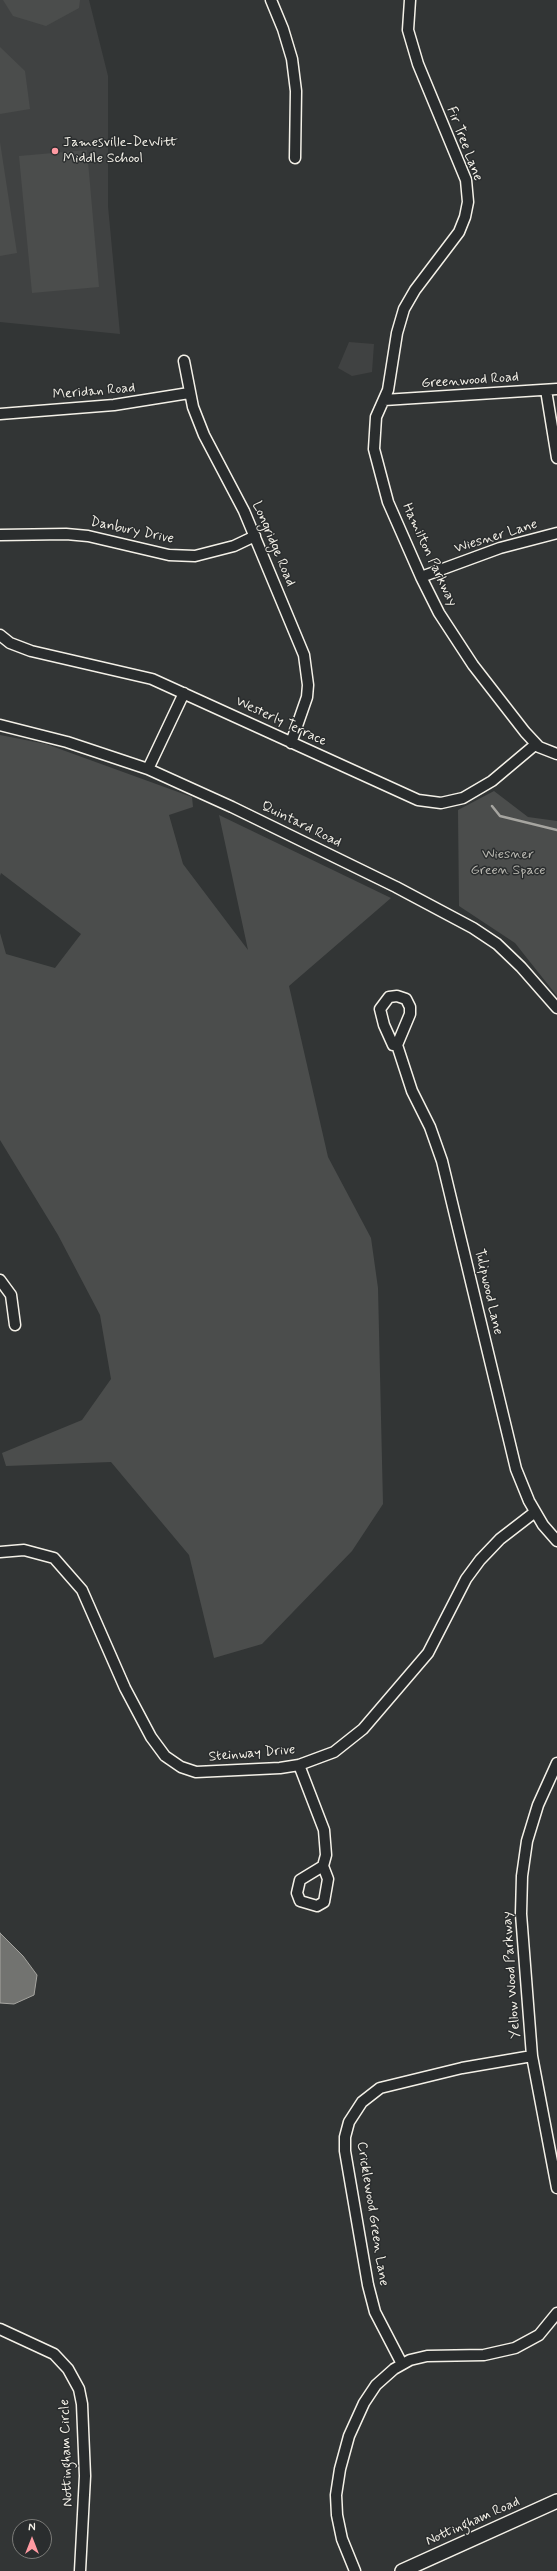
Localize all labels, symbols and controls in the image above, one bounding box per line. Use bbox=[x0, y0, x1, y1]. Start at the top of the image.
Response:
street label: Fir Tree Lane bbox=[442, 104, 486, 184]
place label: Jamesville-DeWitt Middle School bbox=[63, 135, 178, 168]
marker: Jamesville-DeWitt Middle School bbox=[50, 146, 60, 156]
street label: Greenwood Road bbox=[421, 369, 519, 393]
street label: Meridan Road bbox=[52, 380, 136, 404]
street label: Longridge Road bbox=[248, 499, 298, 589]
street label: Hamilton Parkway bbox=[398, 501, 460, 609]
street label: Danbury Drive bbox=[89, 514, 175, 548]
street label: Wiesner Lane bbox=[452, 516, 540, 558]
street label: Westerly Terrace bbox=[233, 694, 329, 750]
street label: Quintard Road bbox=[258, 798, 344, 852]
park label: Wiesner Green Space bbox=[470, 847, 546, 880]
street label: Tulipwood Lane bbox=[470, 1247, 506, 1337]
street label: Steinway Drive bbox=[208, 1742, 296, 1766]
street label: Yellow Wood Parkway bbox=[499, 1911, 525, 2039]
street label: Cricklewood Green Lane bbox=[352, 2141, 392, 2287]
street label: Nottingham Circle bbox=[57, 2399, 77, 2507]
street label: Nottingham Road bbox=[423, 2494, 523, 2550]
north arrow bbox=[12, 2519, 52, 2559]
text: N bbox=[28, 2521, 36, 2535]

